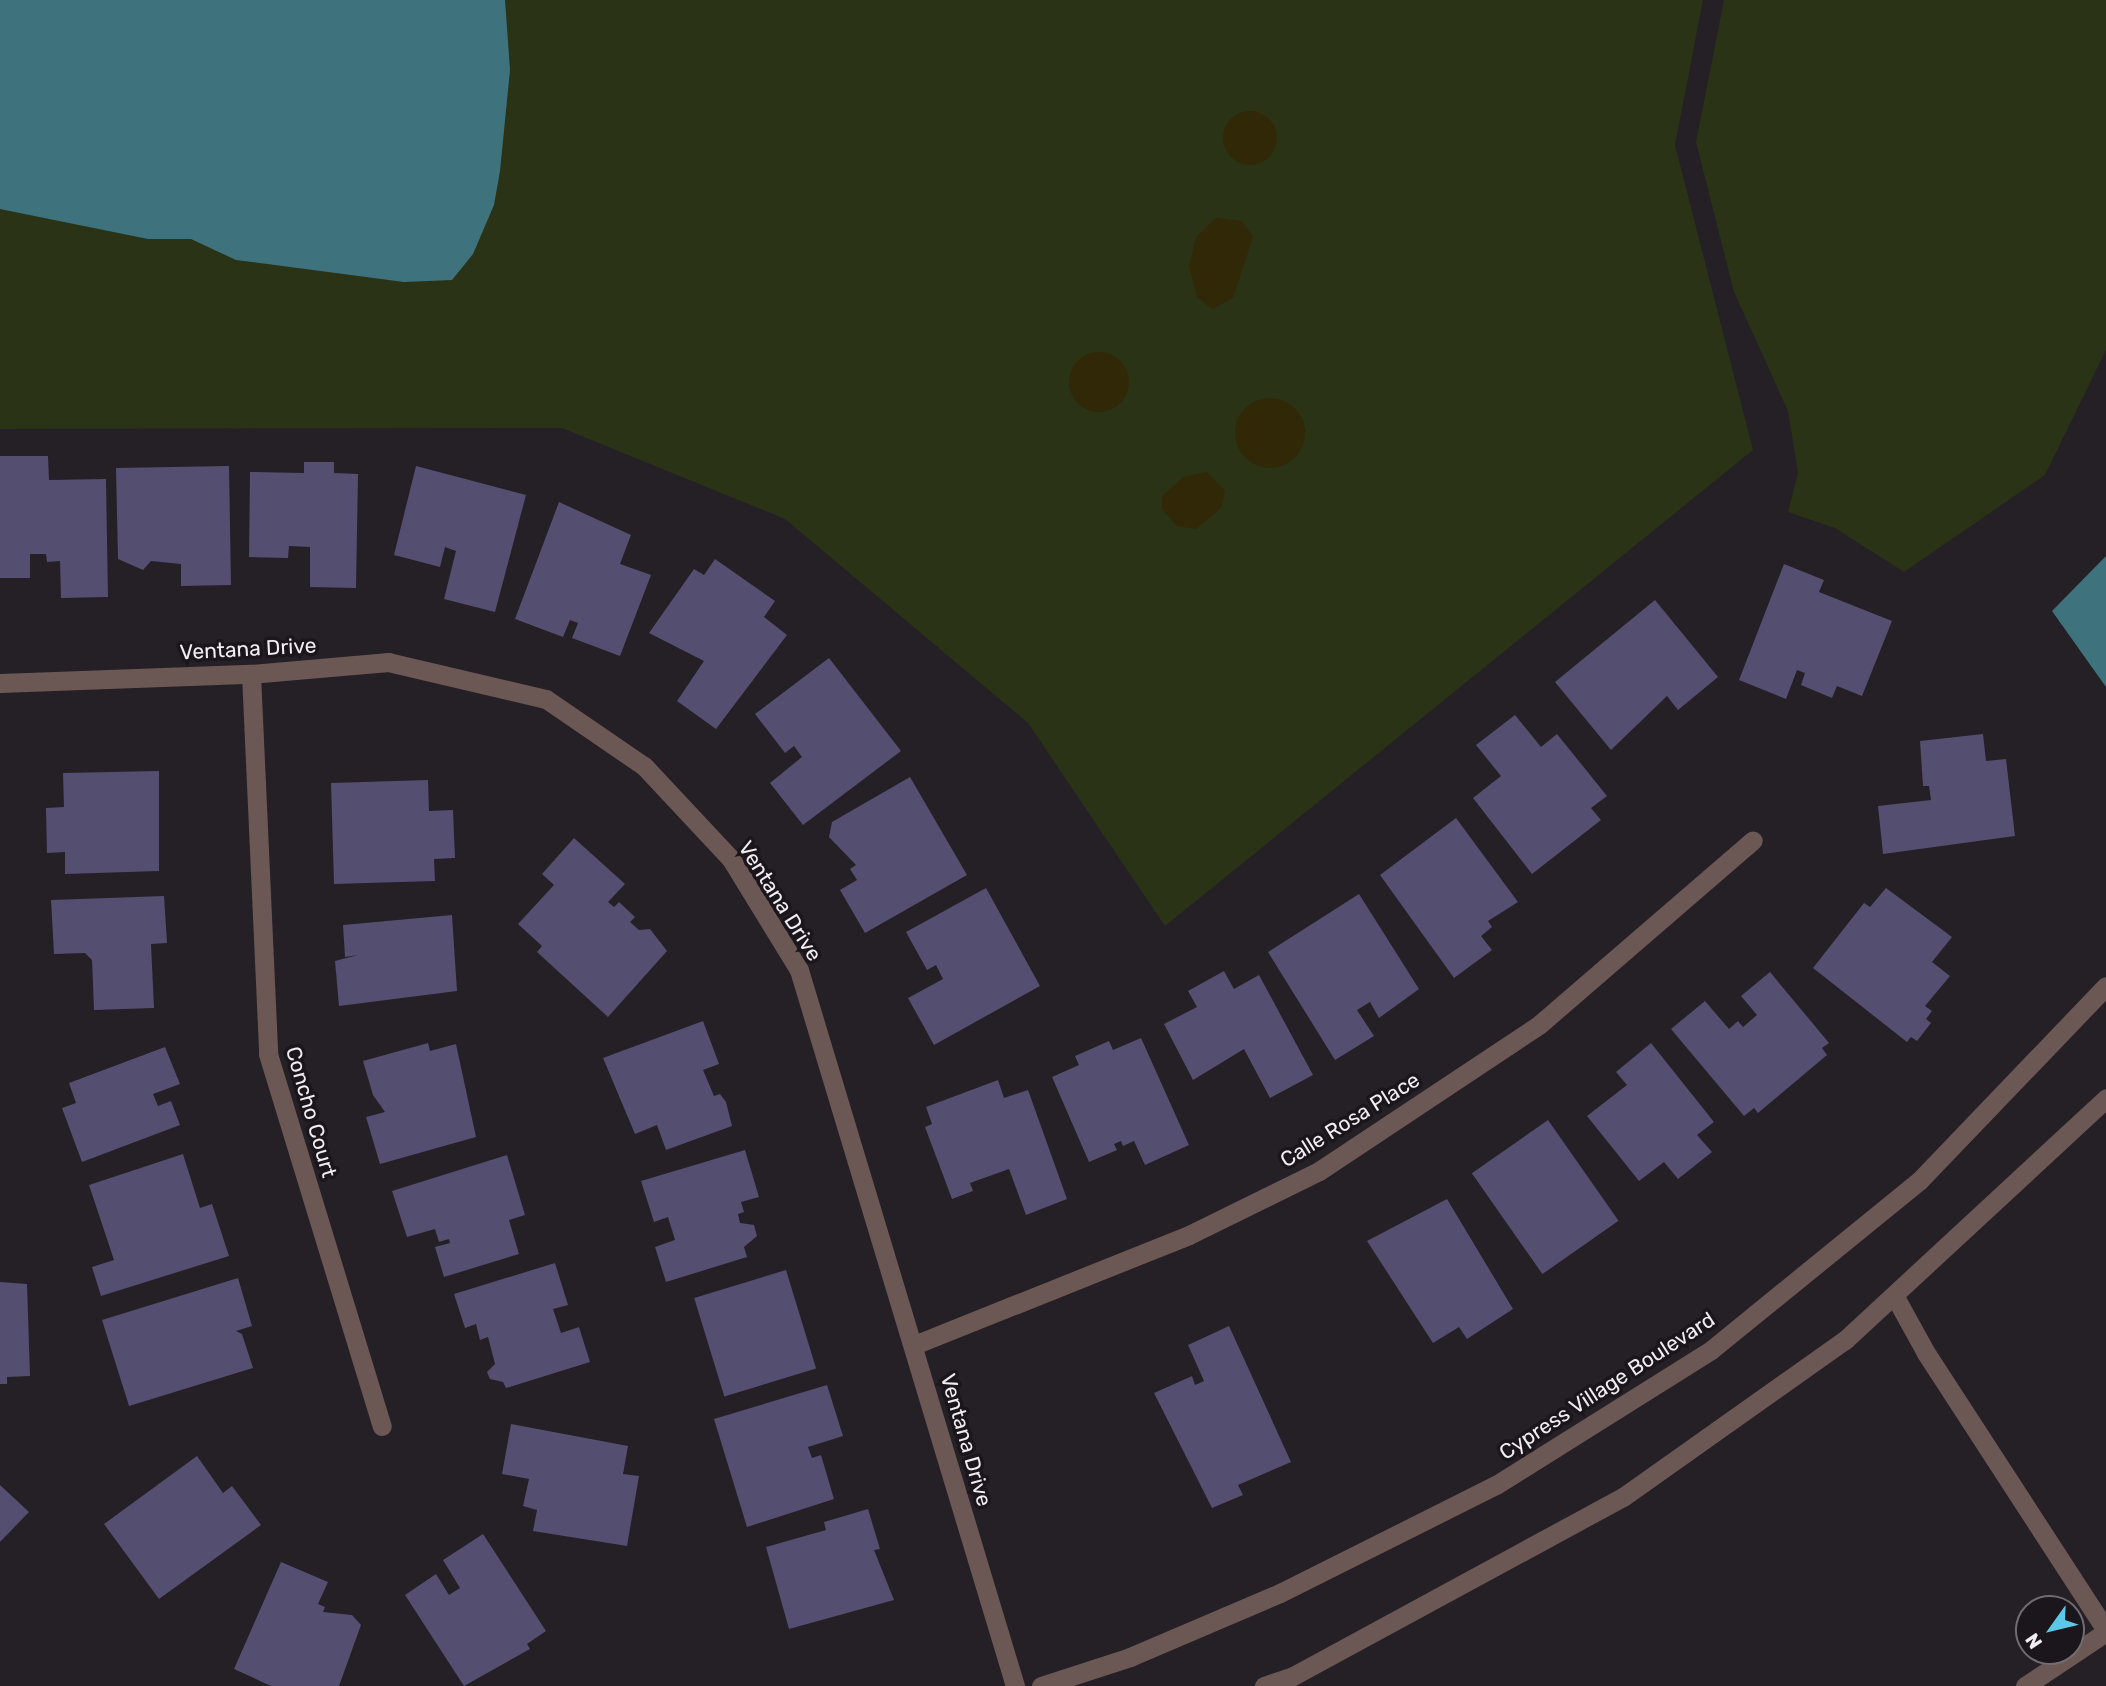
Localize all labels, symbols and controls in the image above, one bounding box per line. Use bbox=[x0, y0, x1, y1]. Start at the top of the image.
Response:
street label: Ventana Drive bbox=[179, 633, 317, 665]
street label: Ventana Drive bbox=[733, 836, 827, 966]
street label: Concho Court bbox=[280, 1044, 342, 1180]
street label: Calle Rosa Place bbox=[1276, 1067, 1424, 1173]
street label: Cypress Village Boulevard bbox=[1494, 1307, 1720, 1465]
street label: Ventana Drive bbox=[935, 1371, 997, 1509]
north arrow bbox=[2015, 1595, 2085, 1665]
text: N bbox=[2020, 1629, 2047, 1653]

